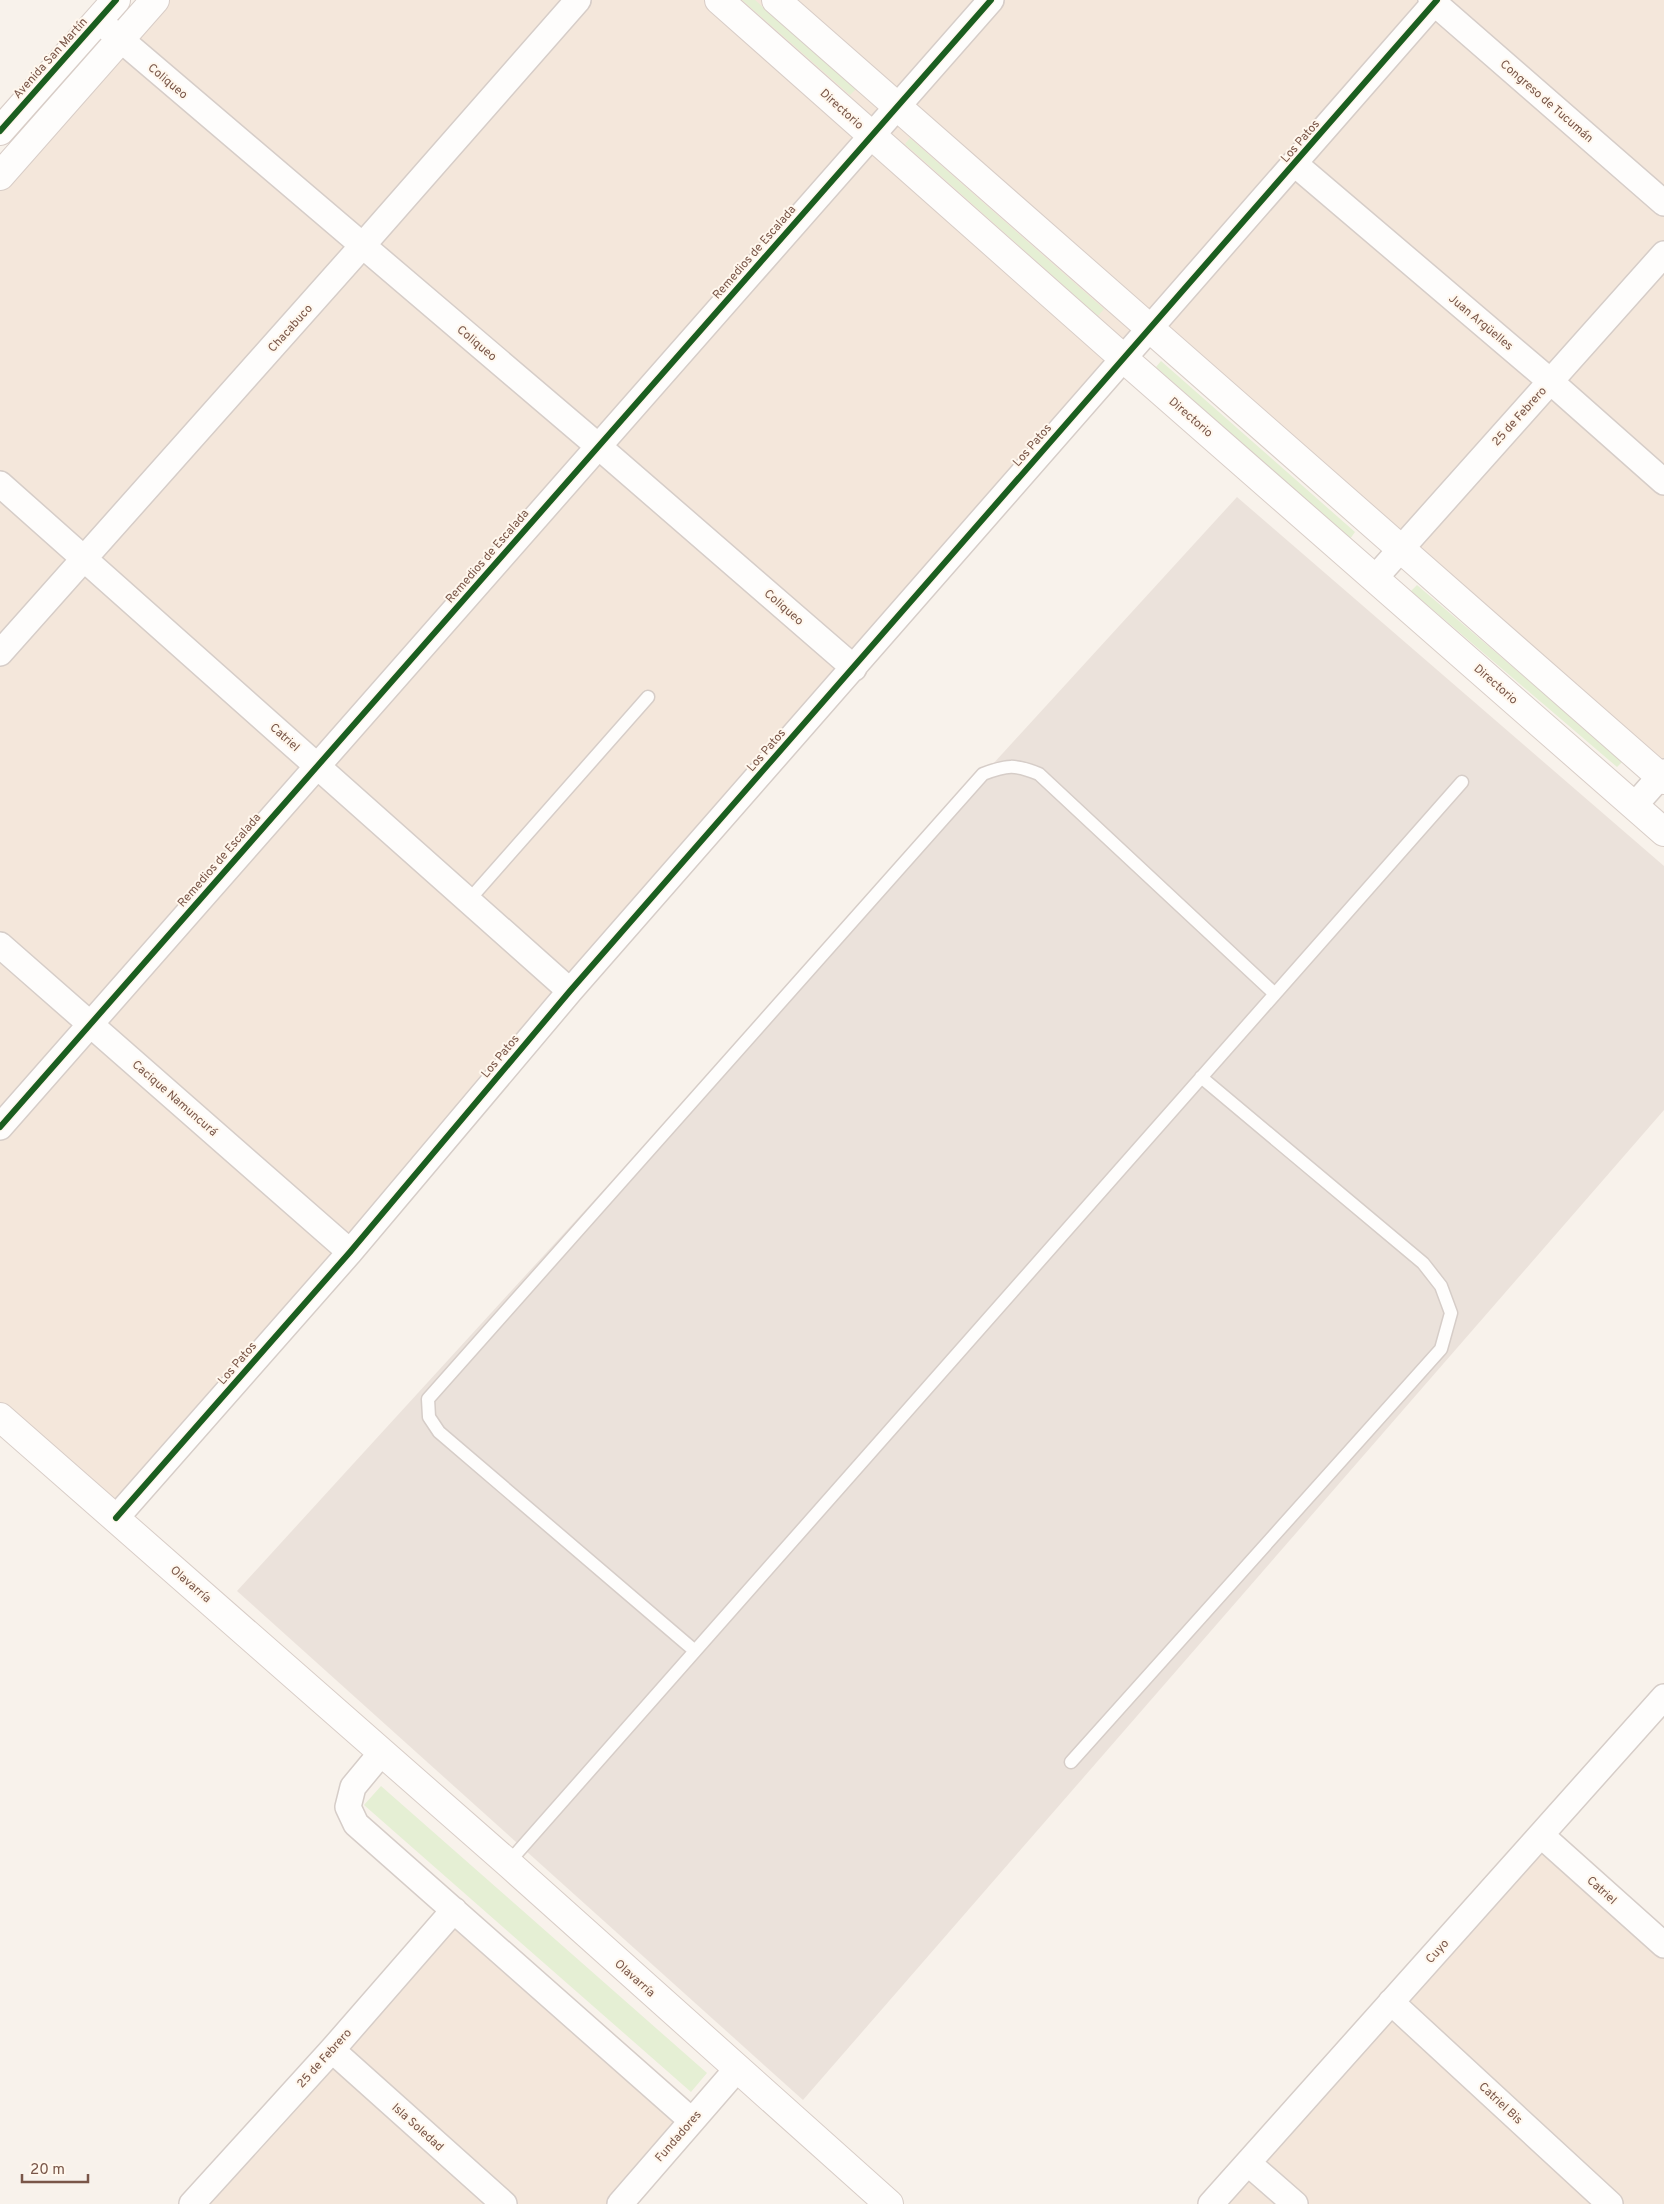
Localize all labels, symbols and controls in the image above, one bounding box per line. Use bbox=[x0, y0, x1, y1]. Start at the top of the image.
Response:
street label: Avenida San Martín bbox=[10, 15, 92, 103]
street label: Congreso de Tucumán bbox=[1496, 57, 1596, 147]
street label: Coliqueo bbox=[144, 60, 191, 103]
street label: Directorio bbox=[816, 86, 867, 134]
street label: Los Patos bbox=[1278, 117, 1324, 166]
street label: Remedios de Escalada bbox=[710, 202, 800, 303]
street label: Juan Argüelles bbox=[1445, 291, 1516, 355]
street label: Chacabuco bbox=[265, 301, 317, 356]
street label: Coliqueo bbox=[453, 322, 500, 365]
street label: 25 de Febrero bbox=[1489, 383, 1551, 450]
street label: Directorio bbox=[1165, 394, 1216, 442]
street label: Los Patos bbox=[1010, 421, 1056, 470]
street label: Remedios de Escalada bbox=[443, 506, 533, 607]
street label: Coliqueo bbox=[760, 586, 807, 630]
street label: Directorio bbox=[1470, 661, 1521, 709]
street label: Catriel bbox=[266, 720, 303, 755]
street label: Los Patos bbox=[744, 726, 790, 775]
street label: Remedios de Escalada bbox=[175, 810, 265, 911]
street label: Los Patos bbox=[478, 1032, 524, 1082]
street label: Cacique Namuncurá bbox=[128, 1057, 220, 1140]
street label: Los Patos bbox=[215, 1339, 261, 1388]
street label: Olavarría bbox=[167, 1563, 214, 1607]
street label: Catriel bbox=[1583, 1873, 1620, 1908]
street label: Cuyo bbox=[1423, 1936, 1453, 1967]
street label: Olavarría bbox=[611, 1956, 658, 2001]
street label: 25 de Febrero bbox=[294, 2025, 356, 2092]
street label: Catriel Bis bbox=[1475, 2079, 1526, 2128]
street label: Isla Soledad bbox=[388, 2100, 447, 2155]
street label: Fundadores bbox=[652, 2108, 705, 2166]
scale bar bbox=[22, 2152, 89, 2184]
text: 20 m bbox=[30, 2161, 65, 2180]

